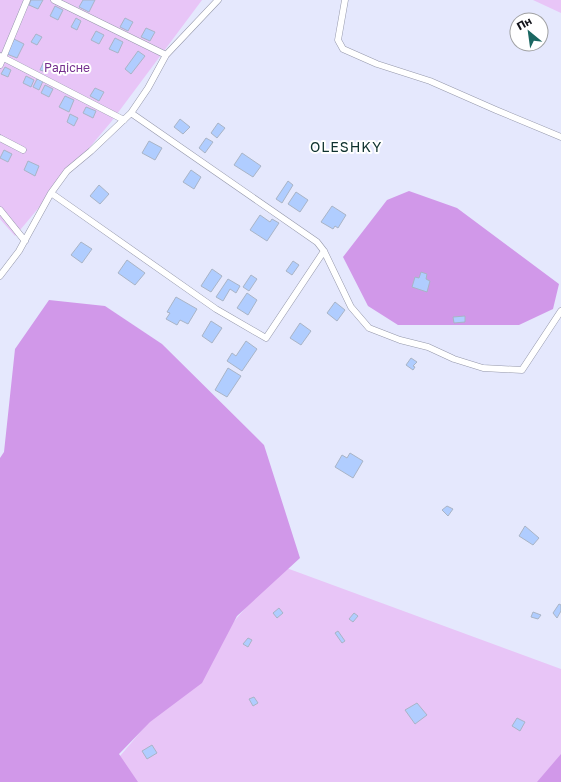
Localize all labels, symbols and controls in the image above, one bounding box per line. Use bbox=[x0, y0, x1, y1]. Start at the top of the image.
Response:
north arrow bbox=[509, 12, 549, 52]
text: Пн bbox=[514, 13, 534, 32]
park label: Радісне bbox=[44, 60, 90, 75]
district label: OLESHKY bbox=[310, 138, 382, 155]

